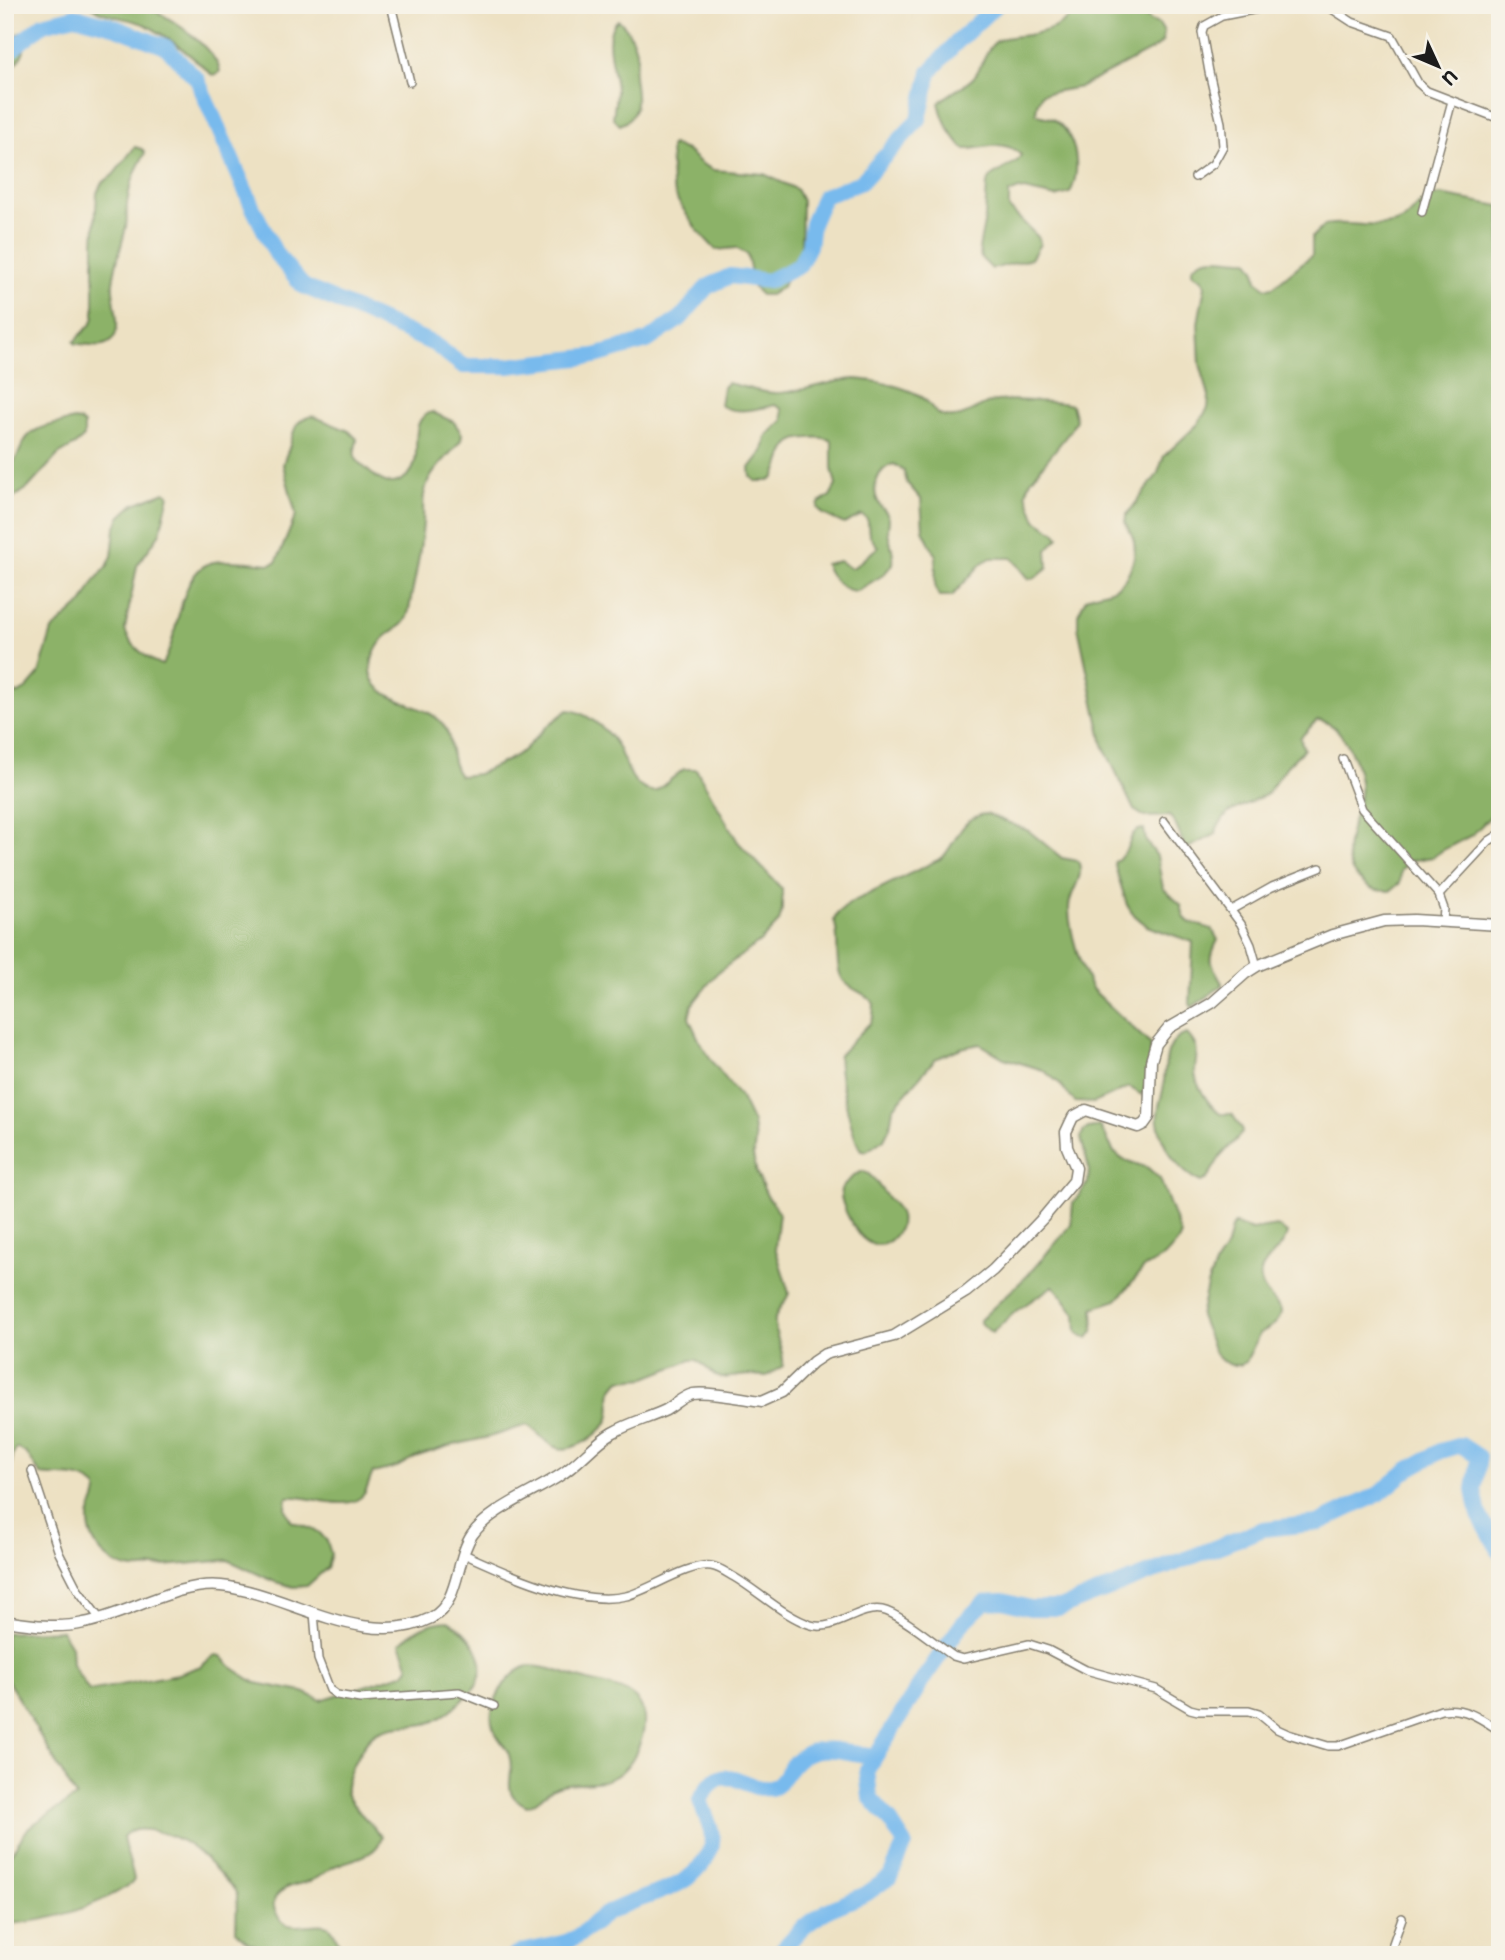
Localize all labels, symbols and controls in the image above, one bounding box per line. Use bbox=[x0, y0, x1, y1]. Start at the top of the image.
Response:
north arrow bbox=[1404, 32, 1474, 102]
text: U bbox=[1437, 65, 1464, 92]

